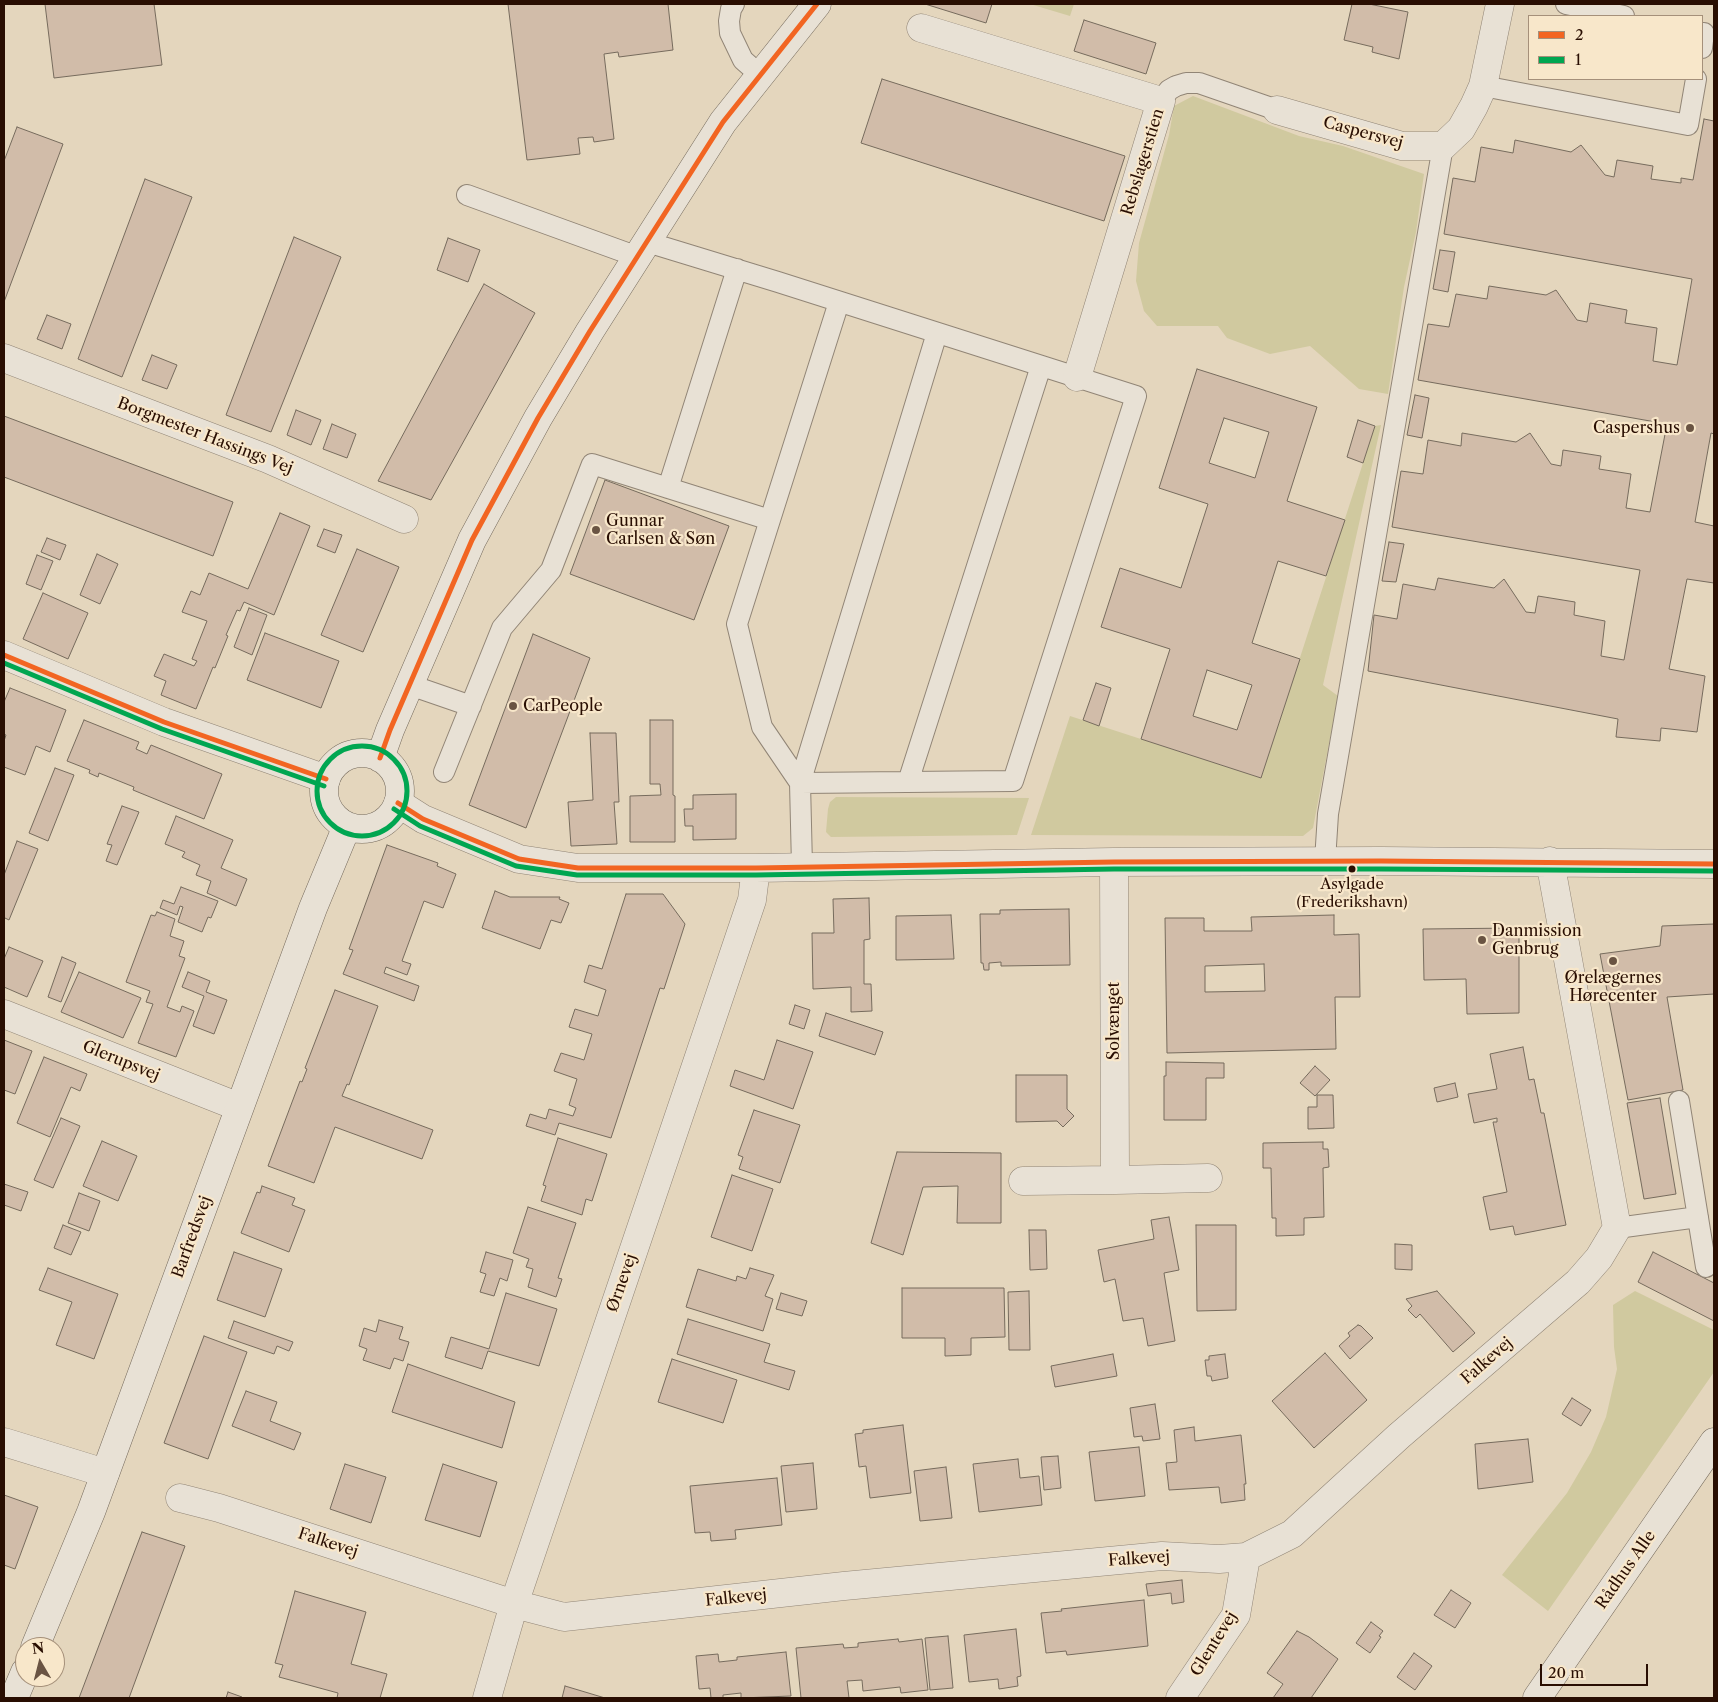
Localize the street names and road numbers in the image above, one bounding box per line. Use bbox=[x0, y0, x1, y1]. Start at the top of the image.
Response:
street label: Rebslagerstien bbox=[1118, 106, 1168, 218]
street label: Caspersvej bbox=[1321, 113, 1405, 153]
street label: Borgmester Hassings Vej bbox=[114, 394, 296, 478]
street label: Solvænget bbox=[1104, 982, 1124, 1060]
street label: Glerupsvej bbox=[80, 1037, 162, 1085]
street label: Barfredsvej bbox=[168, 1193, 216, 1281]
street label: Ørnevej bbox=[603, 1251, 641, 1315]
street label: Falkevej bbox=[1457, 1333, 1517, 1389]
street label: Falkevej bbox=[296, 1524, 360, 1562]
street label: Rådhus Alle bbox=[1592, 1527, 1660, 1613]
street label: Falkevej bbox=[1107, 1547, 1171, 1571]
street label: Falkevej bbox=[704, 1585, 768, 1611]
street label: Glentevej bbox=[1187, 1608, 1241, 1680]

